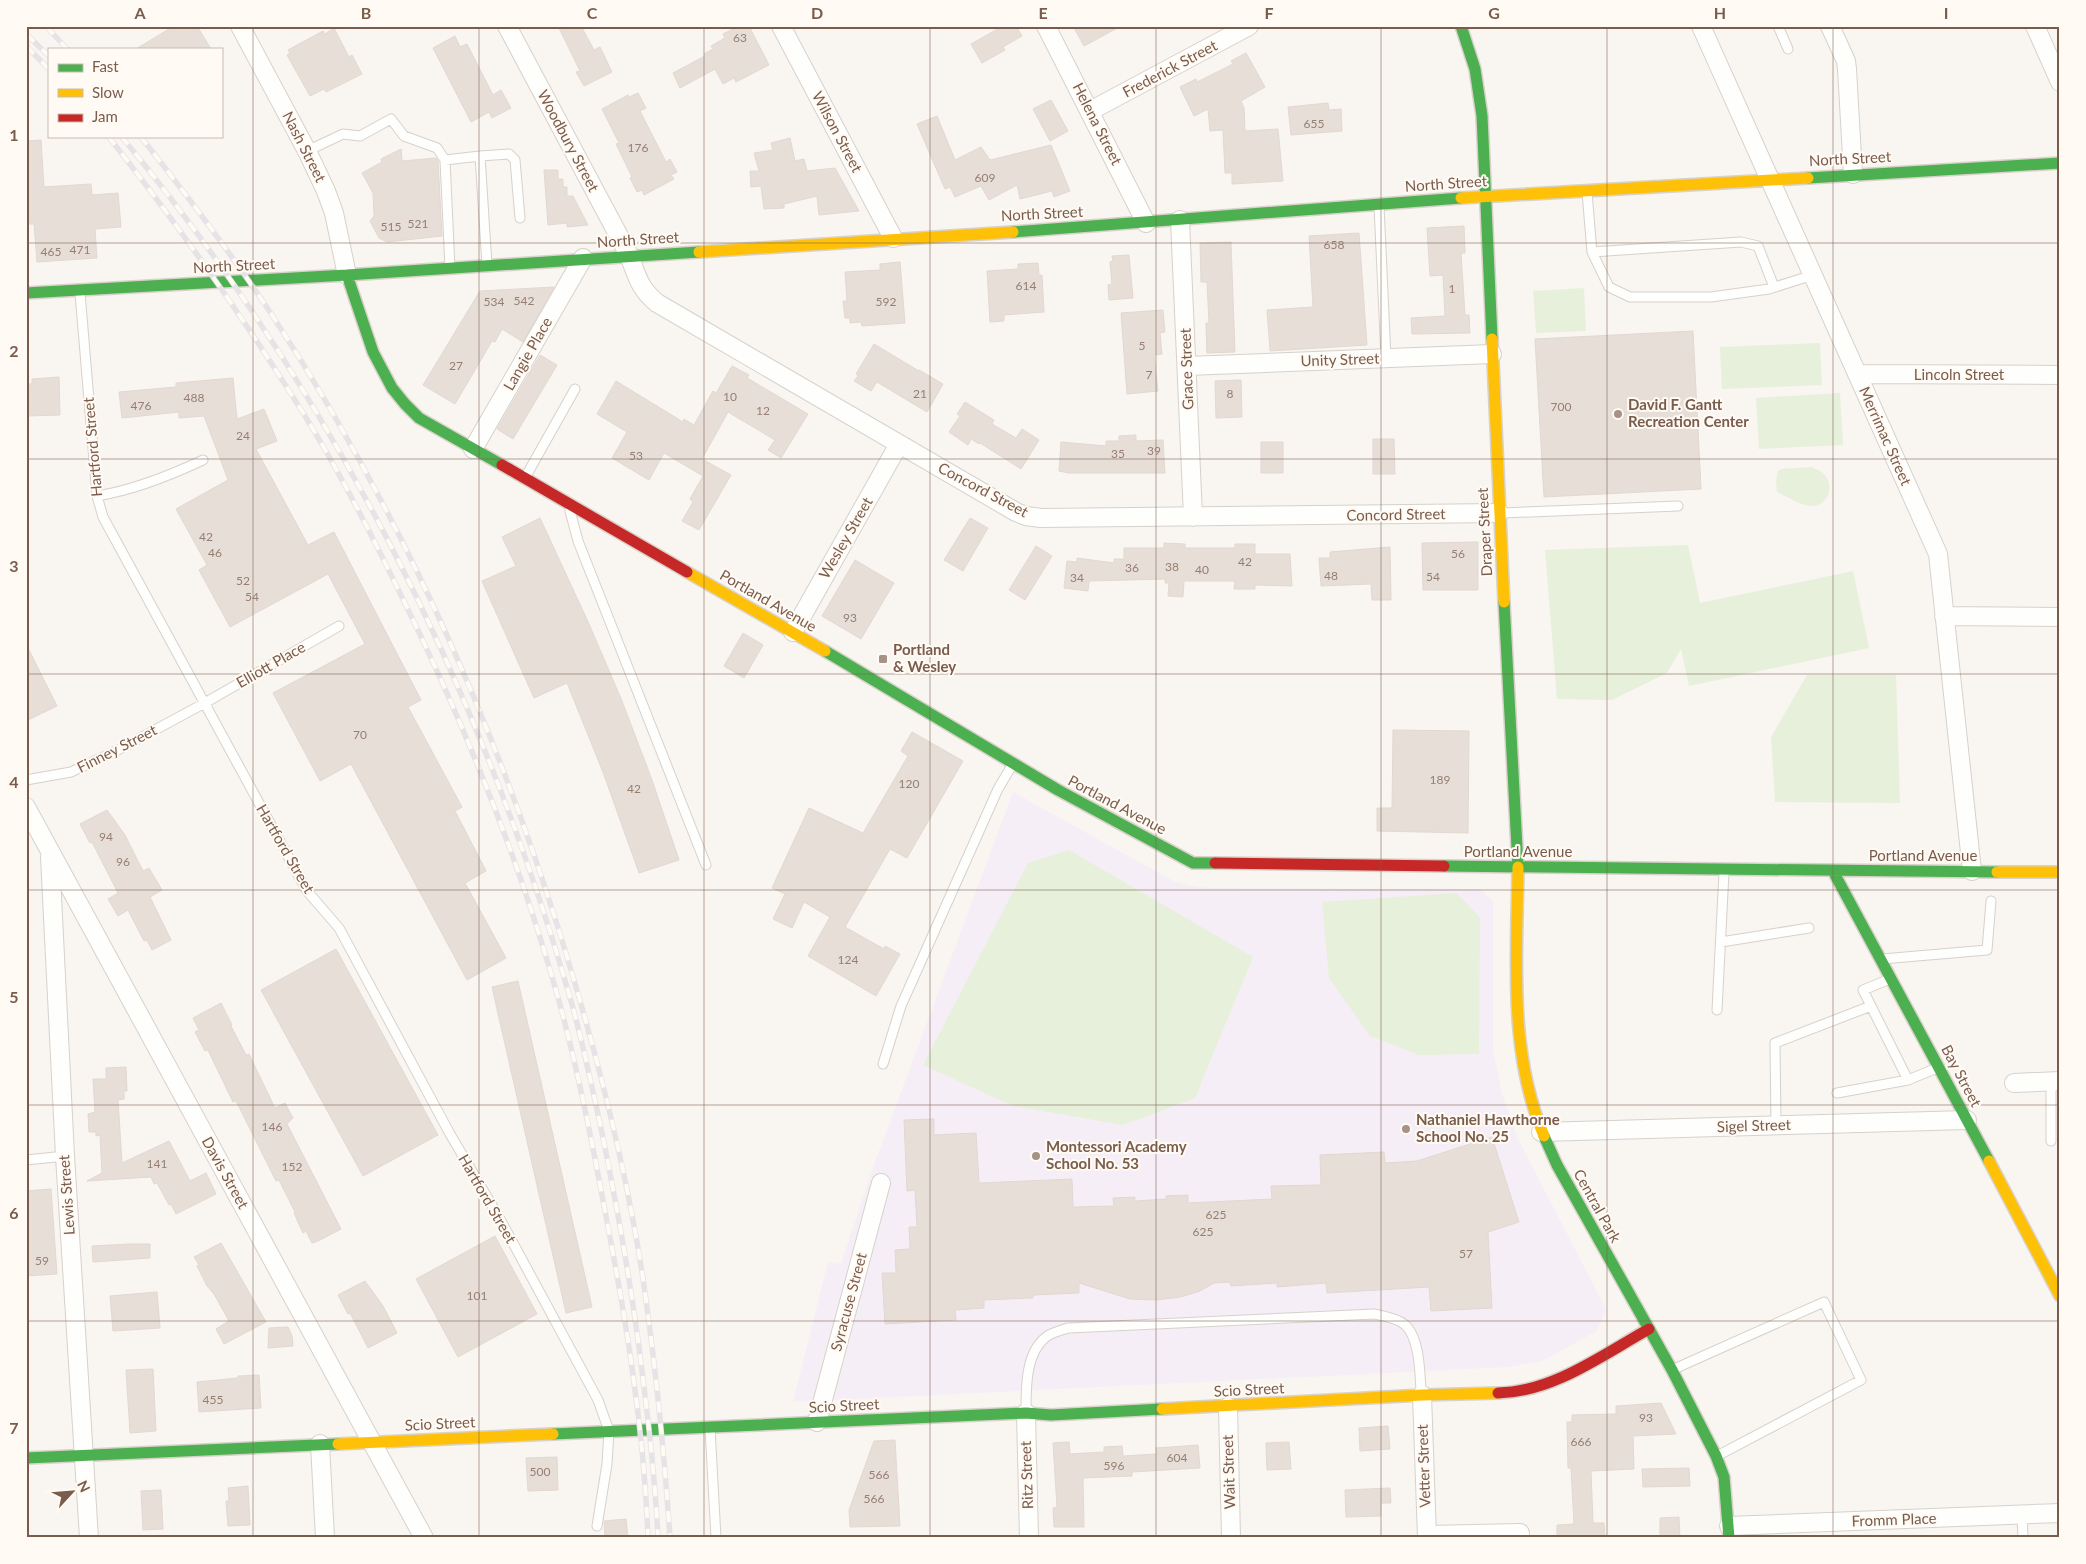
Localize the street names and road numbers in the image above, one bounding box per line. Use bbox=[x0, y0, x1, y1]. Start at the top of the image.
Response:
street label: Frederick Street bbox=[1119, 35, 1220, 101]
street label: Helena Street bbox=[1069, 79, 1127, 168]
street label: Woodbury Street bbox=[534, 86, 604, 195]
street label: Wilson Street bbox=[809, 88, 867, 176]
street label: Nash Street bbox=[279, 108, 331, 185]
street label: North Street bbox=[1808, 147, 1892, 169]
street label: North Street bbox=[1404, 171, 1488, 195]
street label: North Street bbox=[1000, 202, 1084, 224]
street label: North Street bbox=[596, 227, 680, 251]
street label: North Street bbox=[192, 254, 276, 276]
street label: Langie Place bbox=[499, 314, 555, 393]
street label: Grace Street bbox=[1176, 327, 1196, 410]
street label: Unity Street bbox=[1300, 349, 1380, 369]
street label: Lincoln Street bbox=[1914, 365, 2005, 383]
street label: Merrimac Street bbox=[1856, 383, 1916, 488]
street label: Hartford Street bbox=[79, 396, 105, 497]
street label: Concord Street bbox=[935, 458, 1032, 521]
street label: Draper Street bbox=[1473, 487, 1495, 577]
street label: Wesley Street bbox=[815, 493, 876, 581]
street label: Concord Street bbox=[1346, 504, 1446, 524]
street label: Portland Avenue bbox=[717, 565, 820, 635]
street label: Elliott Place bbox=[233, 637, 308, 691]
street label: Finney Street bbox=[74, 720, 160, 776]
street label: Portland Avenue bbox=[1065, 771, 1170, 838]
street label: Hartford Street bbox=[253, 801, 319, 897]
street label: Portland Avenue bbox=[1464, 842, 1572, 860]
street label: Portland Avenue bbox=[1869, 846, 1977, 864]
street label: Bay Street bbox=[1938, 1041, 1986, 1110]
street label: Sigel Street bbox=[1717, 1115, 1792, 1135]
street label: Davis Street bbox=[199, 1133, 253, 1212]
street label: Hartford Street bbox=[455, 1151, 521, 1247]
street label: Lewis Street bbox=[54, 1154, 78, 1236]
street label: Central Park bbox=[1570, 1166, 1626, 1246]
street label: Syracuse Street bbox=[826, 1250, 870, 1353]
street label: Scio Street bbox=[1213, 1378, 1285, 1400]
street label: Scio Street bbox=[808, 1394, 880, 1416]
street label: Scio Street bbox=[404, 1412, 476, 1434]
street label: Vetter Street bbox=[1413, 1423, 1433, 1508]
street label: Wait Street bbox=[1218, 1434, 1238, 1510]
street label: Ritz Street bbox=[1016, 1440, 1036, 1510]
street label: Fromm Place bbox=[1851, 1509, 1937, 1529]

